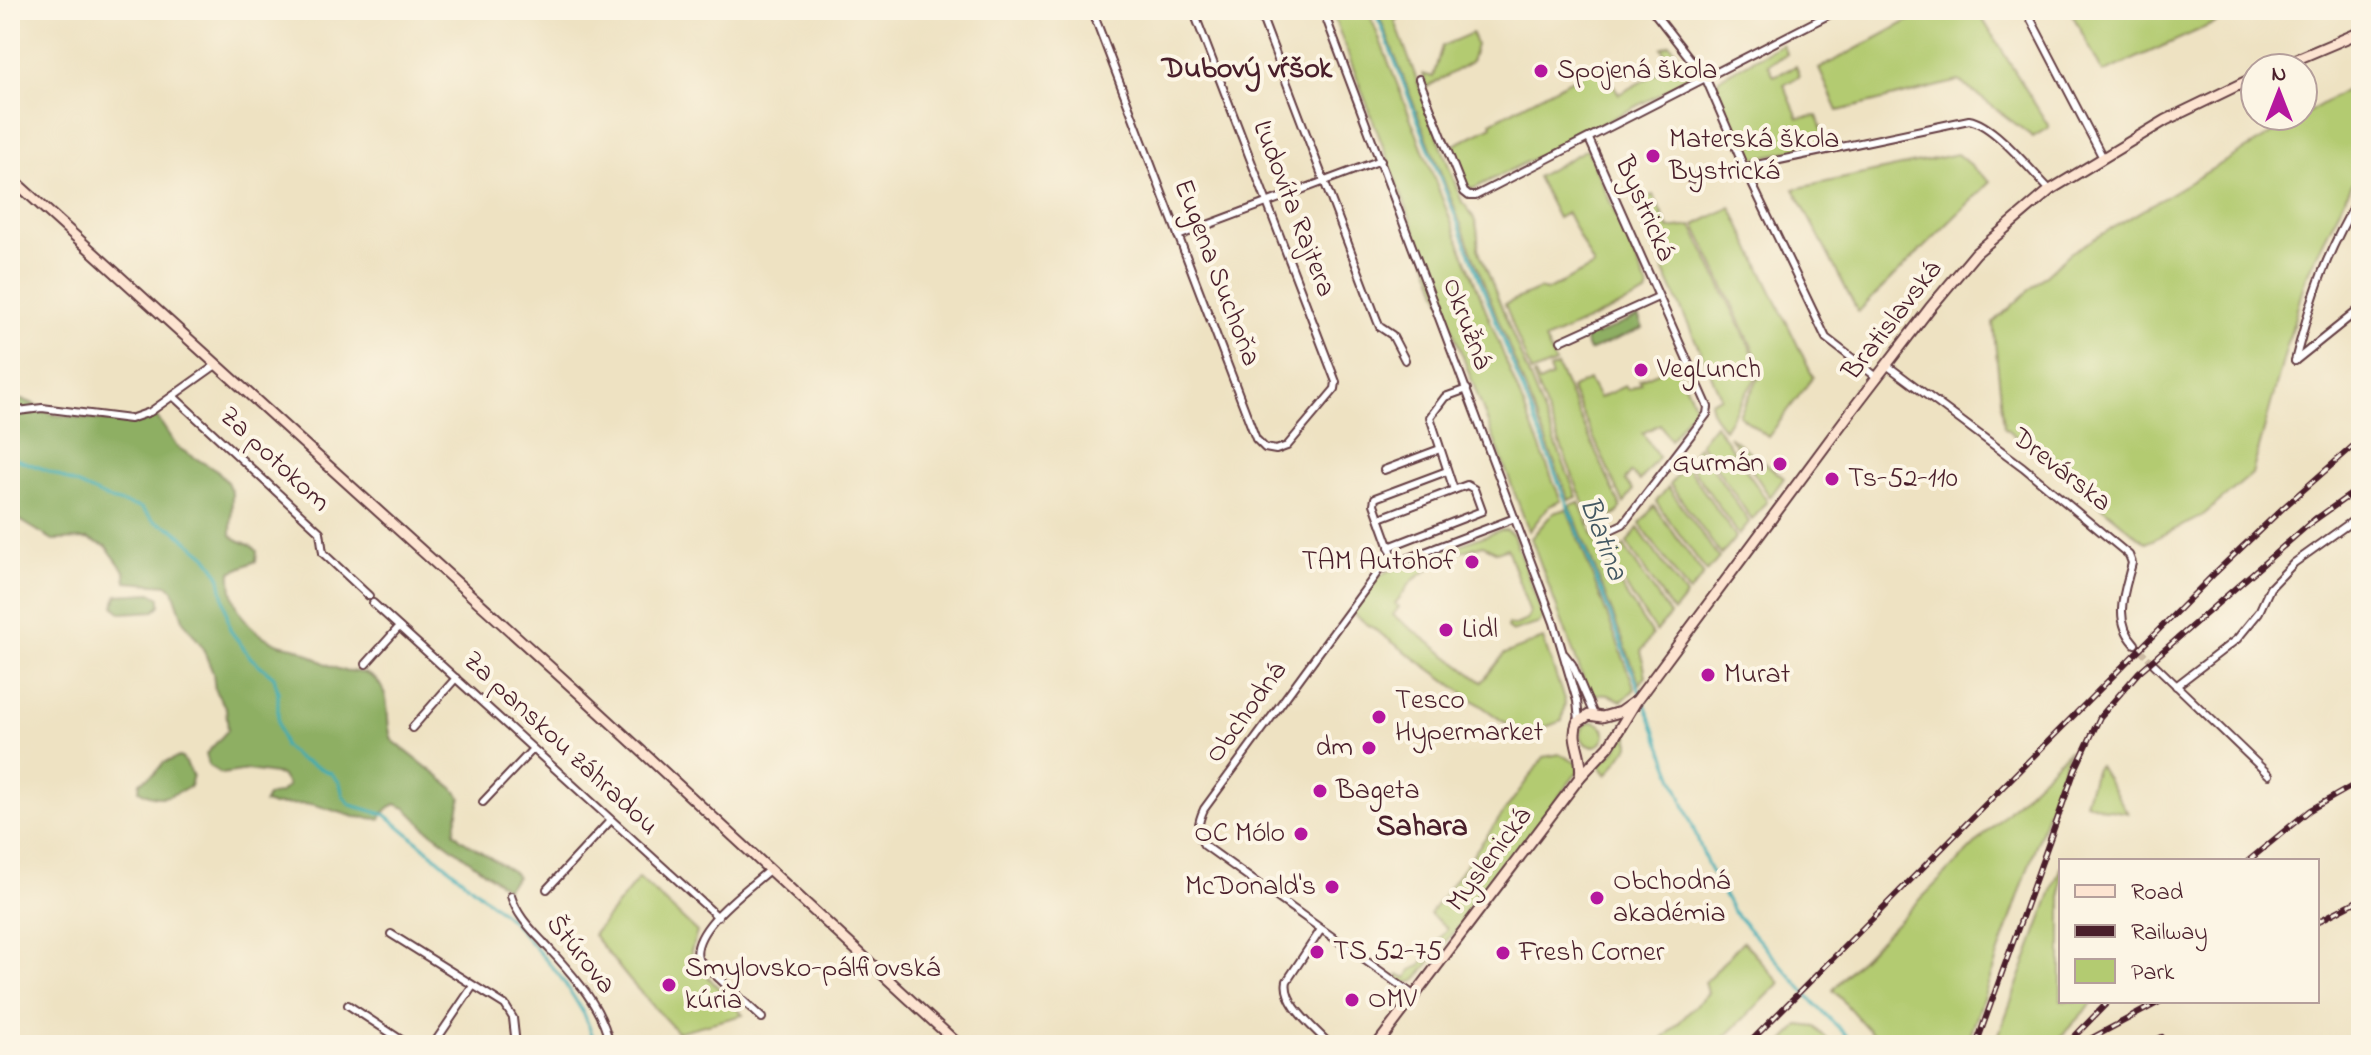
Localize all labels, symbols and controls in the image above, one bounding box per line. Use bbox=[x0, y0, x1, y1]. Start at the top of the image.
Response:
district label: Dubový vŕšok bbox=[1160, 48, 1333, 92]
place label: Spojená škola bbox=[1557, 51, 1717, 92]
north arrow bbox=[2239, 52, 2319, 132]
text: N bbox=[2272, 59, 2286, 91]
marker: Spojená škola bbox=[1532, 62, 1550, 80]
street label: Ľudovíta Rajtera bbox=[1241, 115, 1345, 303]
place label: Materská škola Bystrická bbox=[1668, 120, 1840, 193]
marker: Materská škola Bystrická bbox=[1644, 147, 1662, 165]
street label: Bystrická bbox=[1602, 149, 1685, 268]
street label: Eugena Suchoňa bbox=[1162, 174, 1270, 372]
street label: Bratislavská bbox=[1832, 252, 1953, 391]
street label: Okružná bbox=[1430, 272, 1502, 376]
place label: VegLunch bbox=[1656, 350, 1761, 391]
marker: VegLunch bbox=[1632, 361, 1650, 379]
street label: Za potokom bbox=[209, 397, 339, 523]
street label: Drevárska bbox=[2001, 418, 2120, 523]
place label: Gurmán bbox=[1672, 444, 1764, 485]
marker: Gurmán bbox=[1771, 455, 1789, 473]
place label: Ts-52-110 bbox=[1848, 459, 1958, 500]
marker: Ts-52-110 bbox=[1823, 470, 1841, 488]
water label: Blatina bbox=[1566, 491, 1638, 588]
place label: TAM Autohof bbox=[1302, 542, 1456, 583]
marker: TAM Autohof bbox=[1463, 553, 1481, 571]
place label: Lidl bbox=[1462, 610, 1498, 651]
marker: Lidl bbox=[1437, 621, 1455, 639]
street label: Za panskou záhradou bbox=[453, 642, 667, 846]
street label: Obchodná bbox=[1196, 654, 1298, 772]
place label: Murat bbox=[1724, 655, 1790, 696]
marker: Murat bbox=[1699, 666, 1717, 684]
place label: Tesco Hypermarket bbox=[1395, 681, 1543, 754]
marker: Tesco Hypermarket bbox=[1370, 708, 1388, 726]
place label: dm bbox=[1316, 728, 1353, 769]
marker: dm bbox=[1360, 739, 1378, 757]
place label: Bageta bbox=[1335, 771, 1420, 812]
marker: Bageta bbox=[1311, 782, 1329, 800]
street label: Myslenická bbox=[1437, 799, 1543, 921]
district label: Sahara bbox=[1376, 806, 1468, 850]
place label: OC Mólo bbox=[1194, 814, 1285, 855]
marker: OC Mólo bbox=[1292, 825, 1310, 843]
legend bbox=[2059, 859, 2319, 1003]
place label: Obchodná akadémia bbox=[1613, 862, 1730, 935]
place label: McDonald's bbox=[1185, 867, 1316, 908]
text: Road bbox=[2131, 876, 2184, 911]
marker: McDonald's bbox=[1323, 878, 1341, 896]
marker: Obchodná akadémia bbox=[1588, 889, 1606, 907]
street label: Štúrova bbox=[535, 906, 625, 1004]
text: Railway bbox=[2131, 916, 2208, 952]
place label: TS 52-75 bbox=[1333, 932, 1442, 973]
place label: Fresh Corner bbox=[1518, 933, 1665, 974]
marker: TS 52-75 bbox=[1308, 943, 1326, 961]
marker: Fresh Corner bbox=[1494, 944, 1512, 962]
place label: Smylovsko-pálfiovská kúria bbox=[685, 949, 940, 1022]
text: Park bbox=[2131, 956, 2175, 991]
marker: Smylovsko-pálfiovská kúria bbox=[660, 976, 678, 994]
place label: OMV bbox=[1368, 980, 1417, 1021]
marker: OMV bbox=[1343, 991, 1361, 1009]

